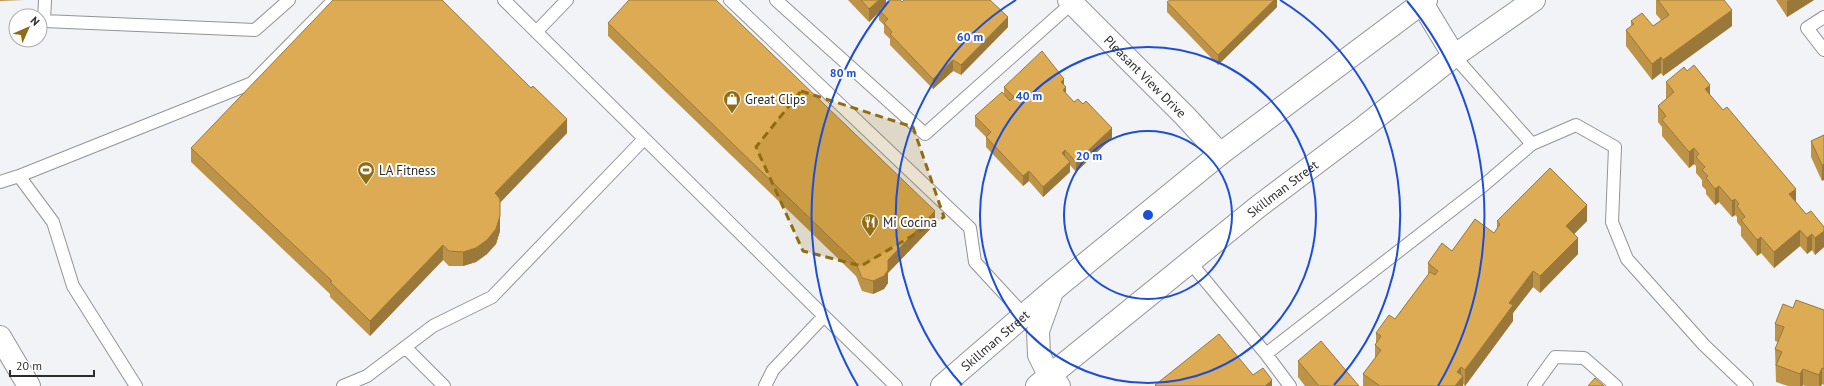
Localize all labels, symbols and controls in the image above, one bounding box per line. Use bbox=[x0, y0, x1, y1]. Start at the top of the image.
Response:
north arrow bbox=[8, 8, 48, 48]
text: N bbox=[28, 13, 43, 28]
text: 60 m bbox=[957, 29, 983, 44]
street label: Pleasant View Drive bbox=[1100, 31, 1190, 121]
text: 80 m bbox=[830, 65, 856, 80]
text: 40 m bbox=[1016, 88, 1042, 103]
shop icon: Great Clips bbox=[722, 89, 742, 114]
place label: Great Clips bbox=[745, 91, 806, 108]
text: 20 m bbox=[1076, 148, 1102, 163]
street label: Skillman Street bbox=[1243, 156, 1322, 221]
sports icon: LA Fitness bbox=[356, 160, 376, 185]
place label: LA Fitness bbox=[379, 162, 436, 179]
centre of rings bbox=[1141, 208, 1155, 222]
restaurant icon: Mi Cocina bbox=[860, 212, 880, 237]
place label: Mi Cocina bbox=[883, 214, 937, 231]
street label: Skillman Street bbox=[957, 306, 1033, 374]
scale bar bbox=[10, 352, 94, 378]
text: 20 m bbox=[16, 358, 42, 373]

